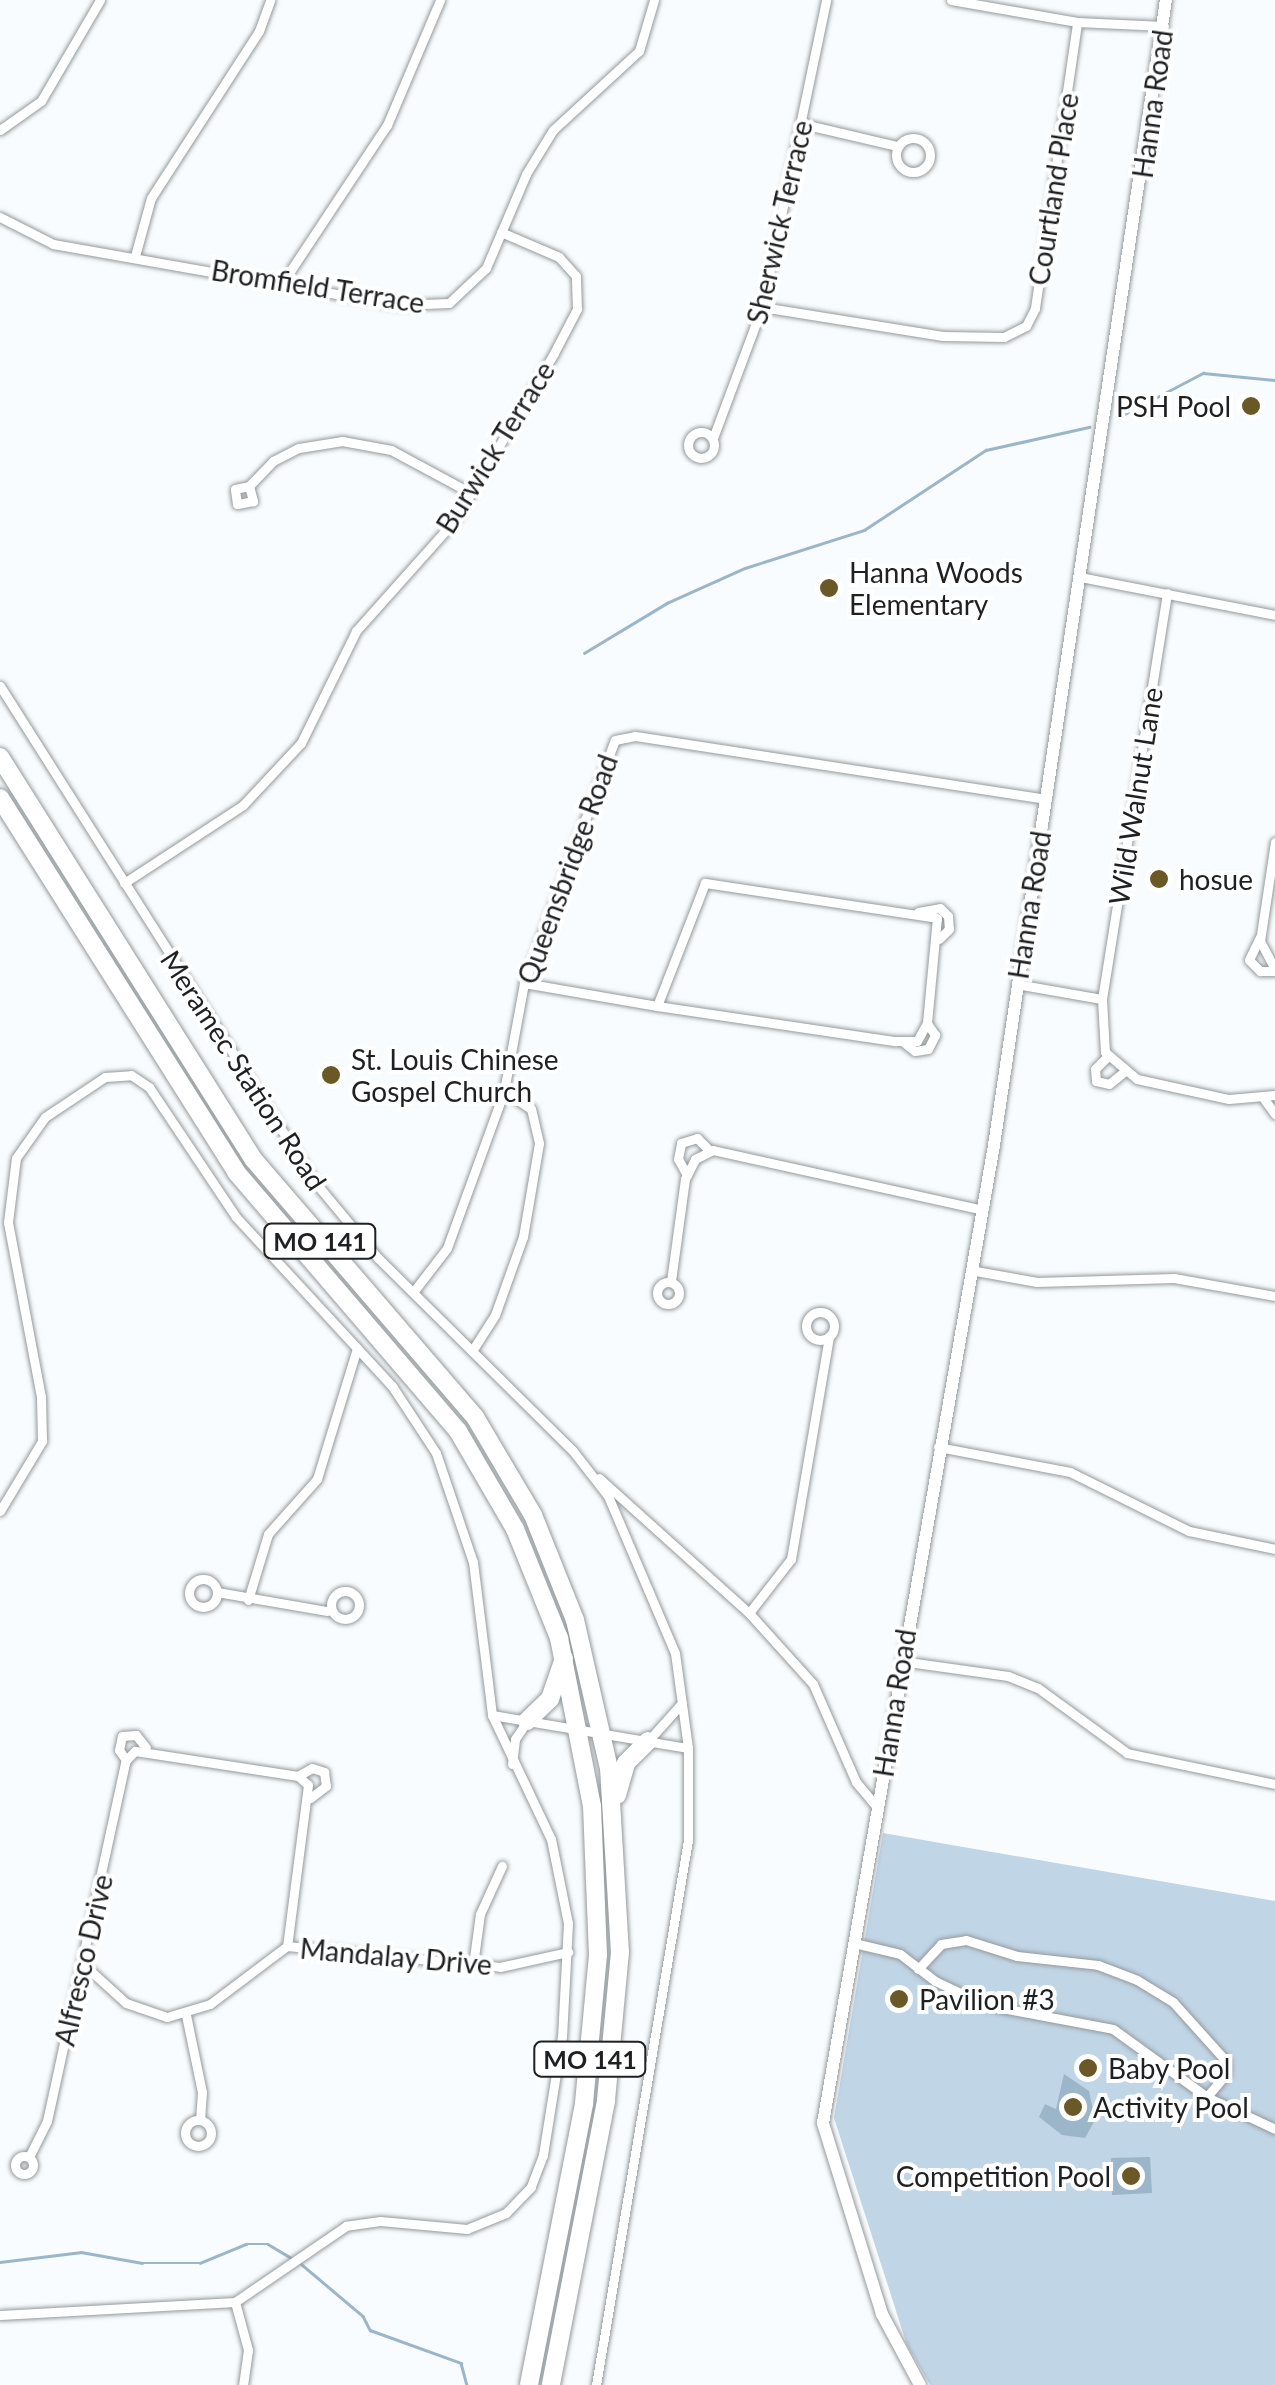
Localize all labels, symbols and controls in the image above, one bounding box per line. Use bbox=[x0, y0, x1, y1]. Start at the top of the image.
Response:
street label: Hanna Road bbox=[1125, 28, 1179, 180]
street label: Courtland Place bbox=[1021, 90, 1085, 288]
street label: Sherwick Terrace bbox=[739, 116, 819, 328]
street label: Bromfield Terrace bbox=[209, 252, 427, 320]
street label: Burwick Terrace bbox=[429, 355, 561, 539]
place label: PSH Pool bbox=[1116, 389, 1231, 423]
marker: PSH Pool bbox=[1240, 395, 1262, 417]
place label: Hanna Woods Elementary bbox=[849, 555, 1023, 621]
marker: Hanna Woods Elementary bbox=[818, 577, 840, 599]
street label: Wild Walnut Lane bbox=[1101, 685, 1169, 907]
street label: Queensbridge Road bbox=[510, 750, 624, 988]
street label: Hanna Road bbox=[1001, 829, 1057, 981]
place label: hosue bbox=[1179, 862, 1253, 896]
marker: hosue bbox=[1148, 868, 1170, 890]
street label: Meramec Station Road bbox=[154, 944, 334, 1196]
place label: St. Louis Chinese Gospel Church bbox=[351, 1042, 559, 1108]
marker: St. Louis Chinese Gospel Church bbox=[320, 1064, 342, 1086]
road number: MO 141 bbox=[262, 1221, 378, 1261]
street label: Hanna Road bbox=[866, 1627, 922, 1779]
street label: Alfresco Drive bbox=[47, 1871, 119, 2049]
street label: Mandalay Drive bbox=[298, 1931, 494, 1981]
place label: Pavilion #3 bbox=[919, 1982, 1055, 2016]
marker: Pavilion #3 bbox=[888, 1988, 910, 2010]
road number: MO 141 bbox=[532, 2039, 648, 2079]
place label: Baby Pool bbox=[1108, 2051, 1231, 2085]
marker: Baby Pool bbox=[1077, 2057, 1099, 2079]
place label: Activity Pool bbox=[1093, 2090, 1249, 2124]
marker: Activity Pool bbox=[1062, 2096, 1084, 2118]
place label: Competition Pool bbox=[896, 2159, 1111, 2193]
marker: Competition Pool bbox=[1120, 2165, 1142, 2187]

